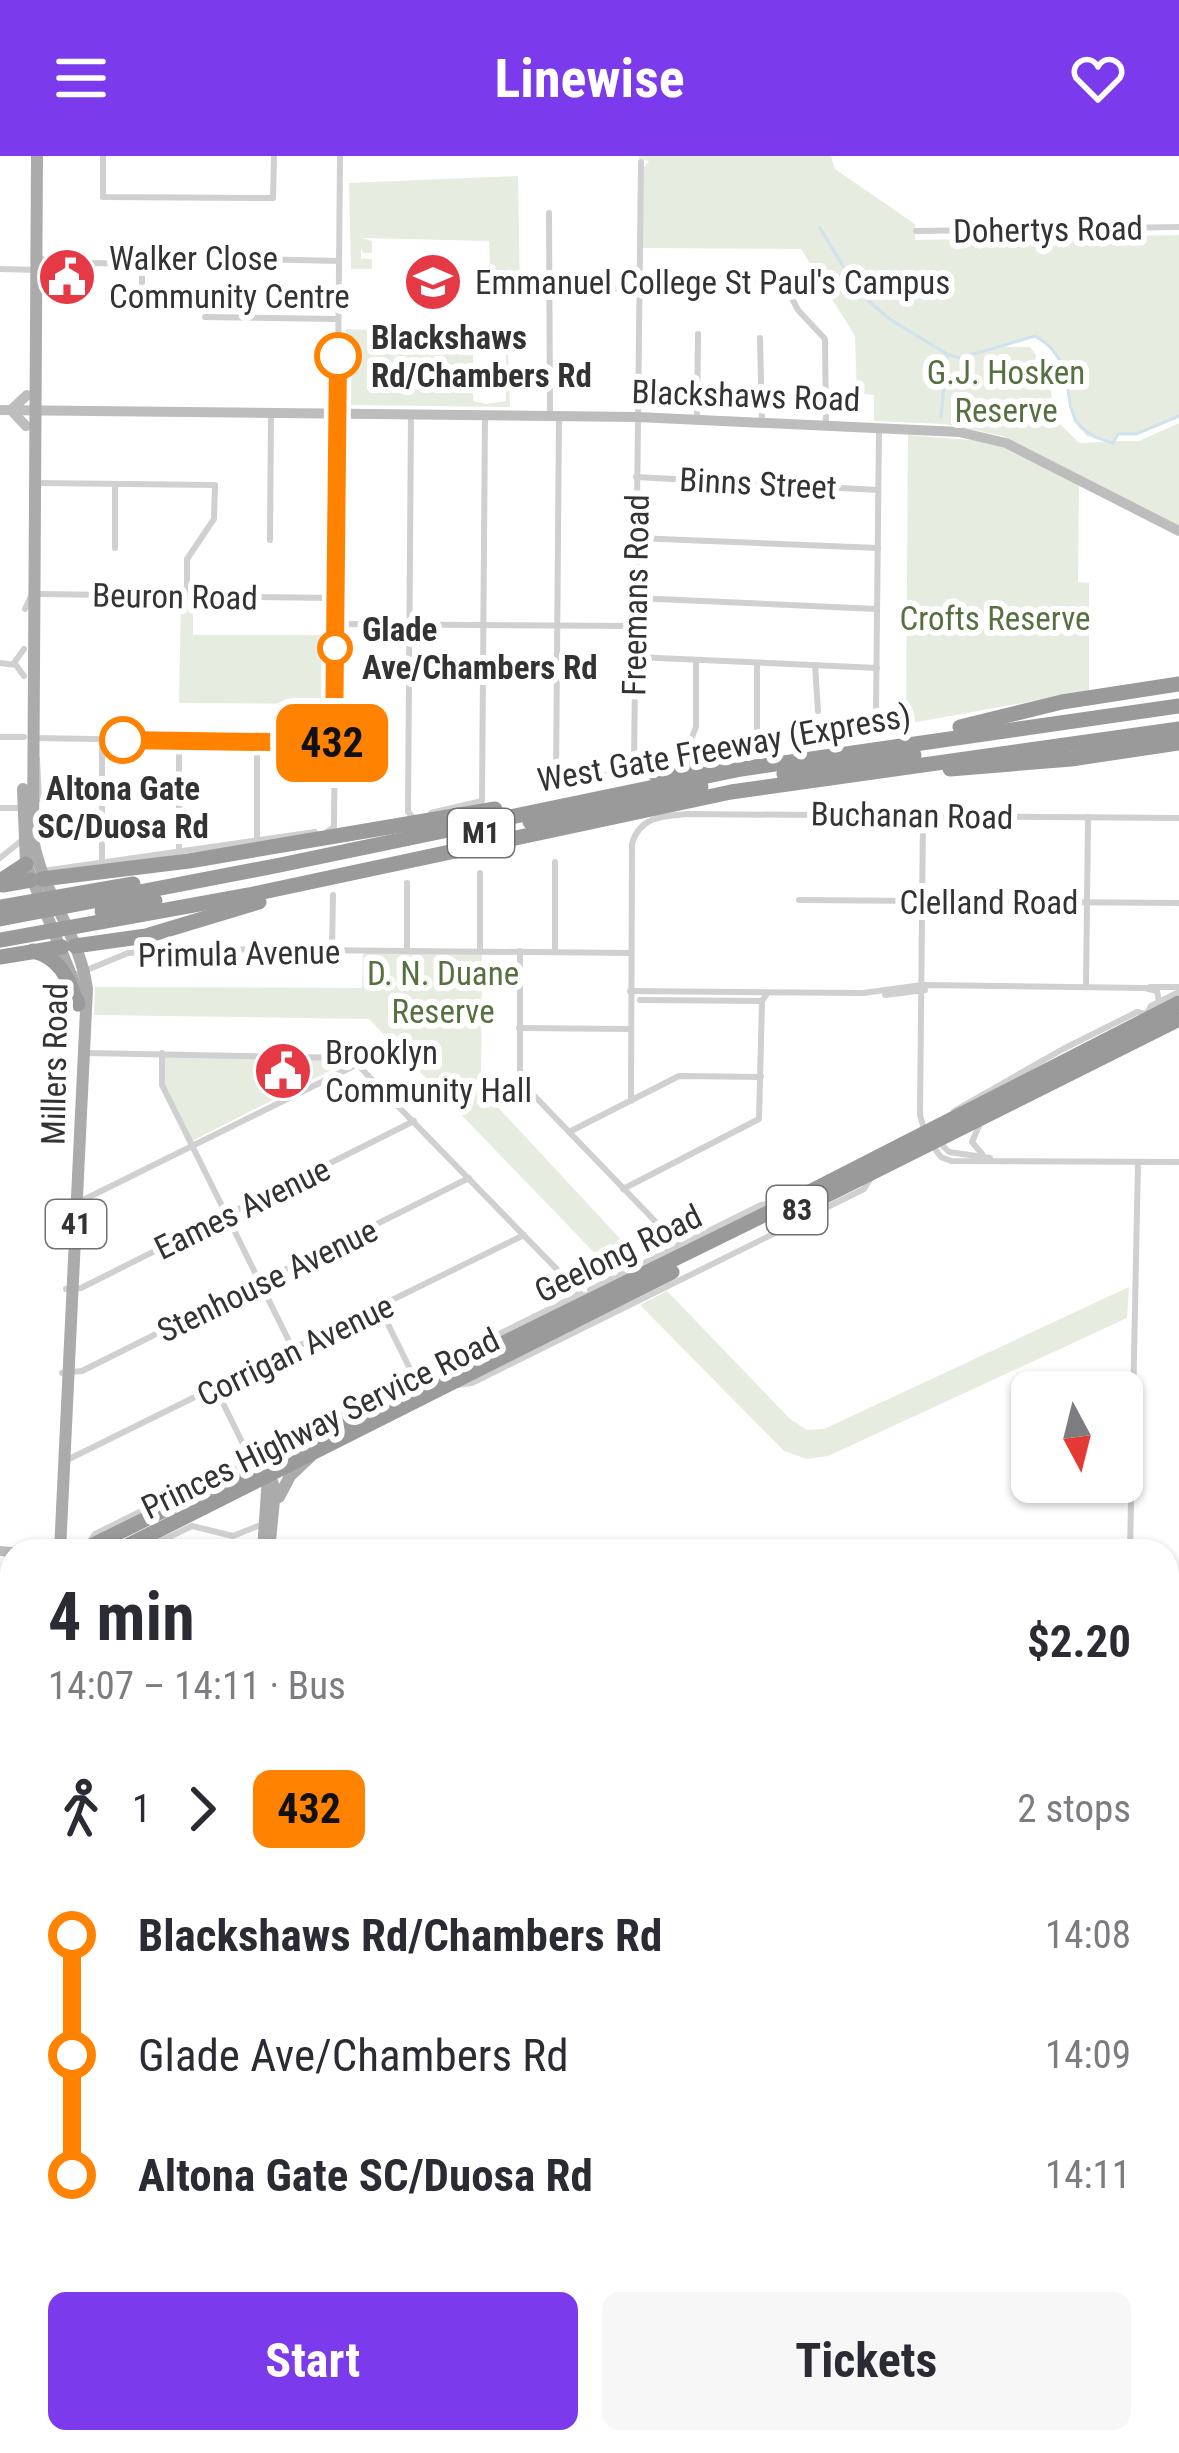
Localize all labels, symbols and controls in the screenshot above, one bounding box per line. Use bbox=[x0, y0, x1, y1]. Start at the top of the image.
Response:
icon: menu bbox=[48, 45, 114, 111]
icon: heart bbox=[1065, 45, 1131, 111]
text: Linewise bbox=[494, 47, 685, 110]
street label: Dohertys Road bbox=[953, 208, 1143, 251]
place label: Walker Close Community Centre bbox=[109, 239, 350, 316]
public building icon: Walker Close Community Centre bbox=[36, 246, 98, 308]
school or university icon: Emmanuel College St Paul's Campus bbox=[402, 251, 464, 313]
place label: Emmanuel College St Paul's Campus bbox=[475, 263, 950, 302]
place label: Blackshaws Rd/Chambers Rd bbox=[371, 318, 592, 395]
marker: Blackshaws Rd/Chambers Rd bbox=[316, 334, 360, 378]
park label: G.J. Hosken Reserve bbox=[927, 353, 1085, 430]
street label: Blackshaws Road bbox=[631, 372, 861, 419]
street label: Binns Street bbox=[678, 460, 838, 507]
street label: Freemans Road bbox=[614, 494, 657, 696]
street label: Beuron Road bbox=[92, 576, 258, 617]
park label: Crofts Reserve bbox=[899, 599, 1091, 638]
place label: Glade Ave/Chambers Rd bbox=[362, 610, 598, 687]
marker: Glade Ave/Chambers Rd bbox=[319, 632, 351, 664]
street label: West Gate Freeway (Express) bbox=[534, 695, 914, 800]
line badge: 432 bbox=[263, 704, 401, 782]
marker: Altona Gate SC/Duosa Rd bbox=[101, 718, 145, 762]
text: 432 bbox=[300, 718, 364, 767]
place label: Altona Gate SC/Duosa Rd bbox=[37, 769, 209, 846]
street label: Buchanan Road bbox=[810, 794, 1014, 837]
road number: M1 bbox=[448, 809, 514, 857]
street label: Clelland Road bbox=[900, 883, 1078, 922]
street label: Primula Avenue bbox=[137, 932, 341, 975]
park label: D. N. Duane Reserve bbox=[367, 954, 519, 1031]
street label: Millers Road bbox=[34, 983, 75, 1145]
place label: Brooklyn Community Hall bbox=[325, 1033, 532, 1110]
public building icon: Brooklyn Community Hall bbox=[252, 1040, 314, 1102]
street label: Eames Avenue bbox=[148, 1149, 336, 1268]
road number: 83 bbox=[767, 1186, 827, 1234]
street label: Geelong Road bbox=[528, 1196, 708, 1311]
road number: 41 bbox=[46, 1200, 106, 1248]
street label: Stenhouse Avenue bbox=[151, 1210, 384, 1351]
street label: Corrigan Avenue bbox=[191, 1286, 400, 1415]
street label: Princes Highway Service Road bbox=[135, 1320, 505, 1527]
north arrow bbox=[1011, 1371, 1143, 1503]
map controls bbox=[1011, 1371, 1143, 1503]
text: 4 min bbox=[48, 1579, 195, 1656]
text: $2.20 bbox=[1027, 1615, 1131, 1668]
text: 14:07 – 14:11 · Bus bbox=[48, 1663, 346, 1709]
icon: walk bbox=[48, 1776, 114, 1842]
icon: forward bbox=[169, 1776, 235, 1842]
text: 432 bbox=[277, 1784, 341, 1833]
text: 1 bbox=[132, 1786, 151, 1832]
text: 2 stops bbox=[1017, 1786, 1131, 1832]
text: Blackshaws Rd/Chambers Rd bbox=[138, 1909, 662, 1962]
text: 14:08 bbox=[1045, 1912, 1131, 1958]
text: Glade Ave/Chambers Rd bbox=[138, 2029, 569, 2082]
text: 14:09 bbox=[1045, 2032, 1131, 2078]
text: Altona Gate SC/Duosa Rd bbox=[138, 2149, 593, 2202]
text: 14:11 bbox=[1045, 2152, 1131, 2198]
button: Start bbox=[48, 2292, 578, 2430]
button: Tickets bbox=[602, 2292, 1131, 2430]

